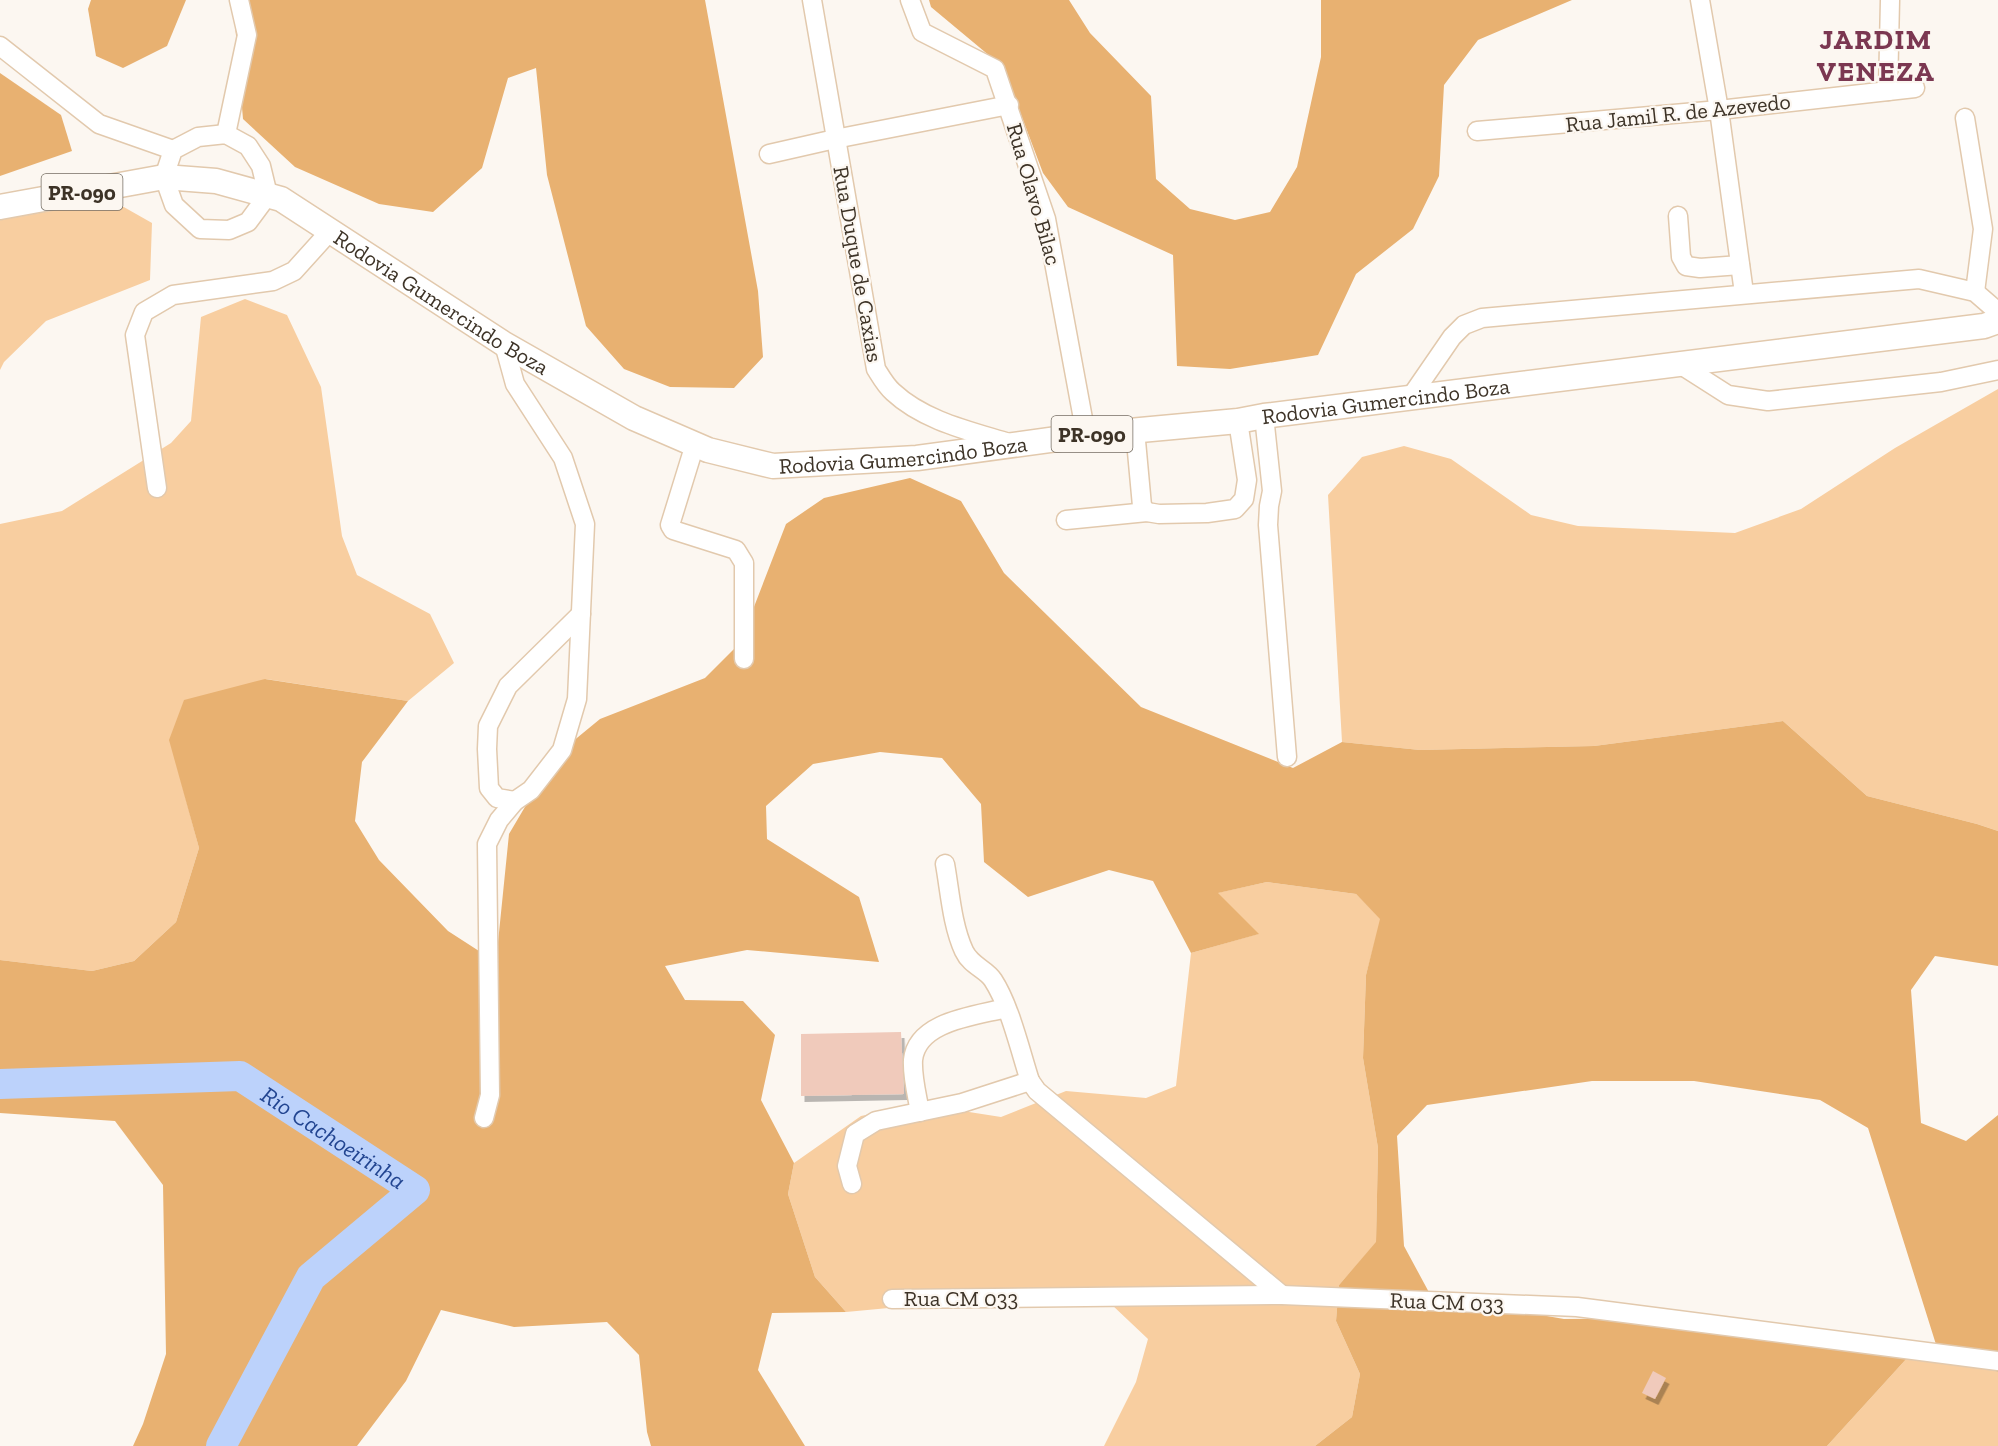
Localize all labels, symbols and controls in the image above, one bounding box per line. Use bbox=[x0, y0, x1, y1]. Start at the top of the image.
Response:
district label: JARDIM VENEZA bbox=[1817, 23, 1935, 88]
street label: Rua Jamil R. de Azevedo bbox=[1564, 88, 1792, 138]
street label: Rua Olavo Bilac bbox=[1001, 120, 1067, 268]
street label: Rua Duque de Caxias bbox=[827, 164, 889, 364]
road number: PR-090 bbox=[42, 174, 122, 210]
street label: Rodovia Gumercindo Boza bbox=[329, 224, 554, 380]
street label: Rodovia Gumercindo Boza bbox=[1260, 372, 1512, 430]
road number: PR-090 bbox=[1052, 416, 1132, 452]
street label: Rodovia Gumercindo Boza bbox=[778, 430, 1029, 479]
water label: Rio Cachoeirinha bbox=[256, 1079, 411, 1195]
street label: Rua CM 033 bbox=[904, 1285, 1018, 1312]
street label: Rua CM 033 bbox=[1389, 1287, 1505, 1317]

